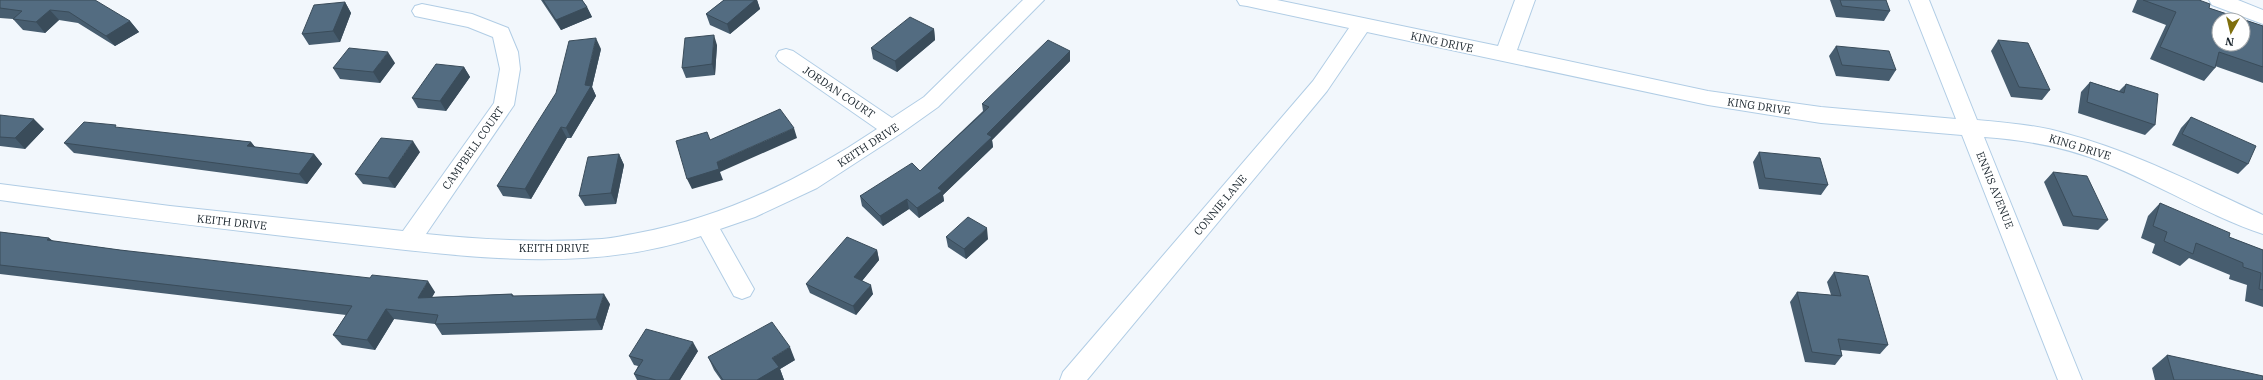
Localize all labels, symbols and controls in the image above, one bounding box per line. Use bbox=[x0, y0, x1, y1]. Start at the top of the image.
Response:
north arrow bbox=[2211, 12, 2251, 52]
street label: KING DRIVE bbox=[1409, 29, 1475, 55]
text: N bbox=[2224, 34, 2235, 49]
street label: JORDAN COURT bbox=[800, 63, 878, 121]
street label: KING DRIVE bbox=[1726, 95, 1792, 117]
street label: CAMPBELL COURT bbox=[439, 104, 507, 192]
street label: KEITH DRIVE bbox=[835, 120, 901, 170]
street label: KING DRIVE bbox=[2047, 131, 2113, 163]
street label: ENNIS AVENUE bbox=[1973, 149, 2017, 231]
street label: CONNIE LANE bbox=[1190, 172, 1250, 238]
street label: KEITH DRIVE bbox=[196, 211, 268, 233]
street label: KEITH DRIVE bbox=[519, 241, 589, 255]

